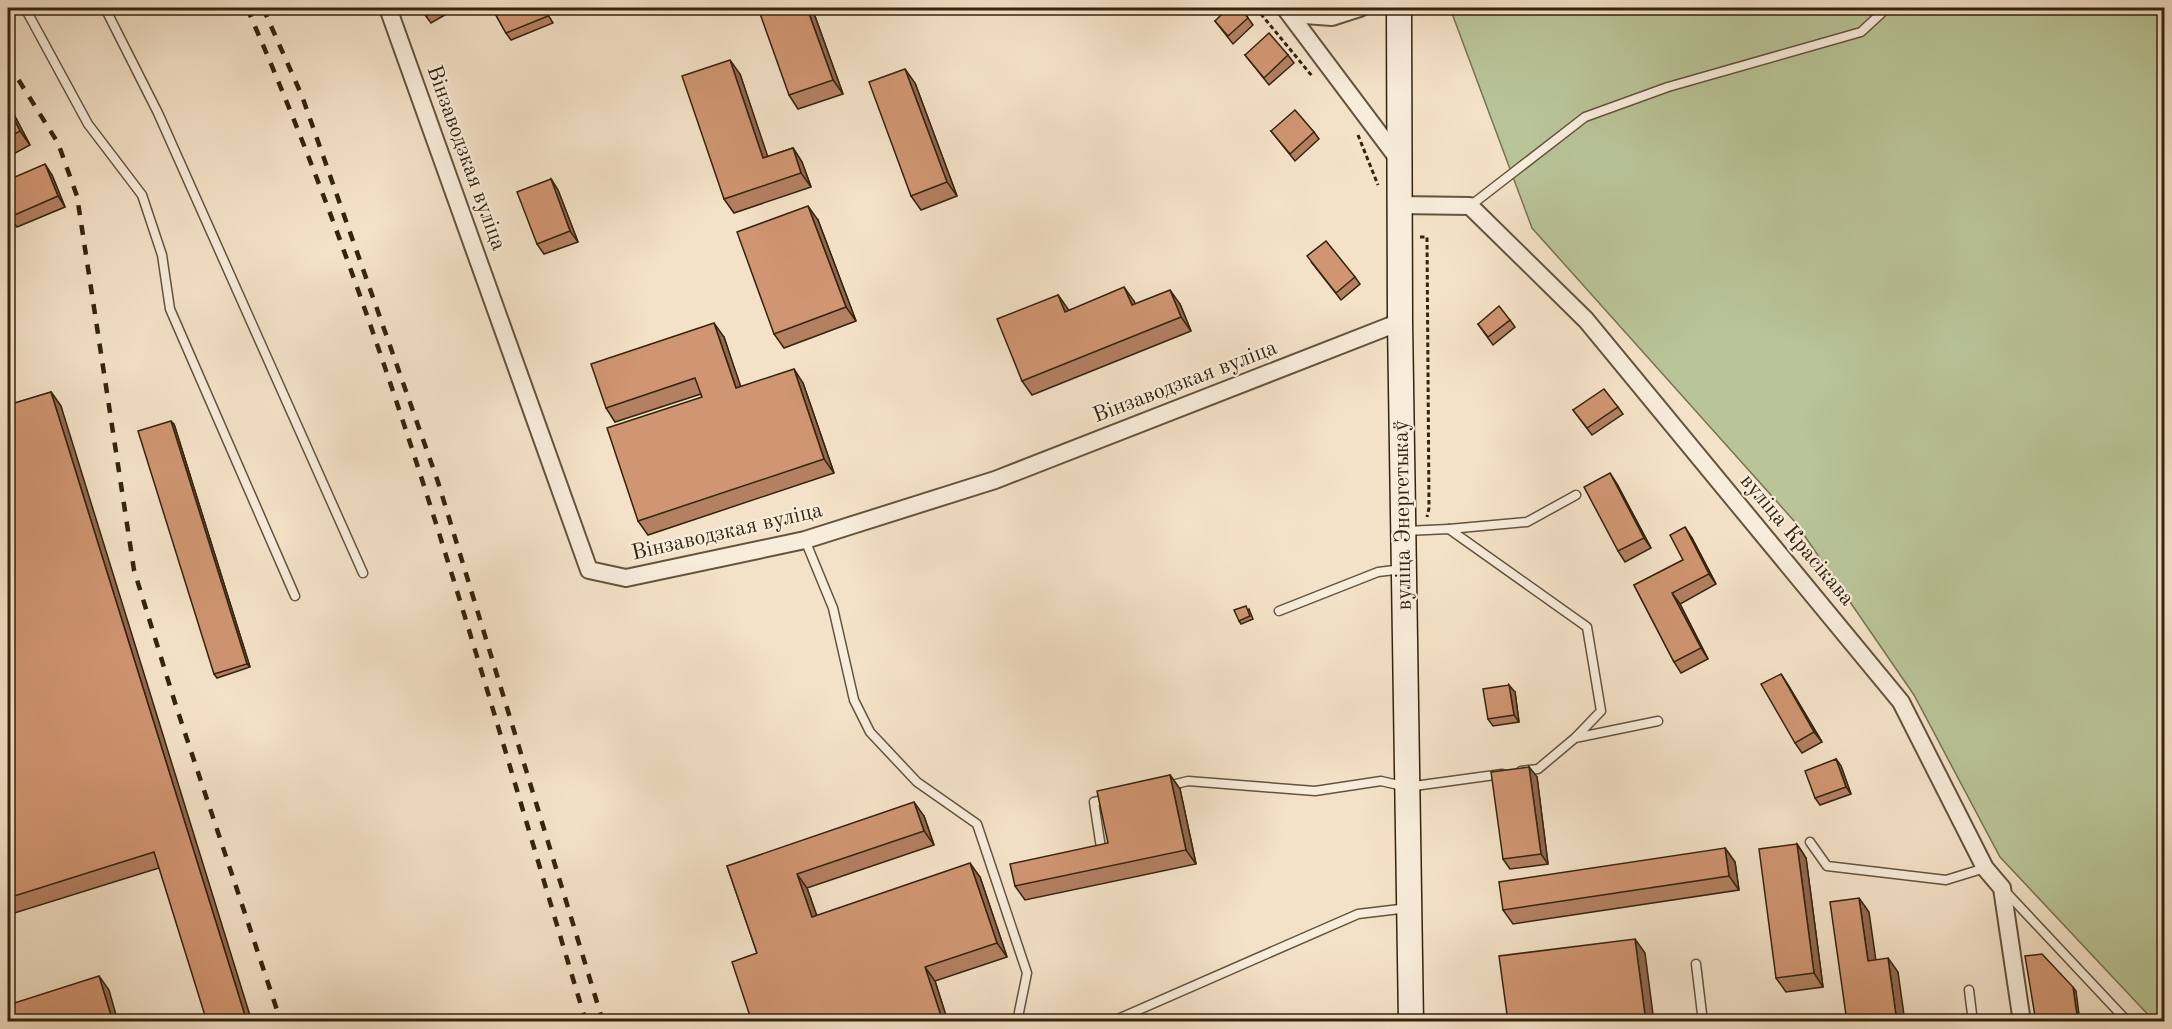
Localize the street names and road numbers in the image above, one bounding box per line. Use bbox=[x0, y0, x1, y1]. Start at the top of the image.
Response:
street label: Вінзаводзкая вуліца bbox=[422, 63, 510, 254]
street label: Вінзаводзкая вуліца bbox=[1090, 337, 1280, 427]
street label: вуліца Энергетыкаў bbox=[1390, 419, 1416, 611]
street label: вуліца Красікава bbox=[1736, 470, 1858, 610]
street label: Вінзаводзкая вуліца bbox=[629, 499, 825, 565]

